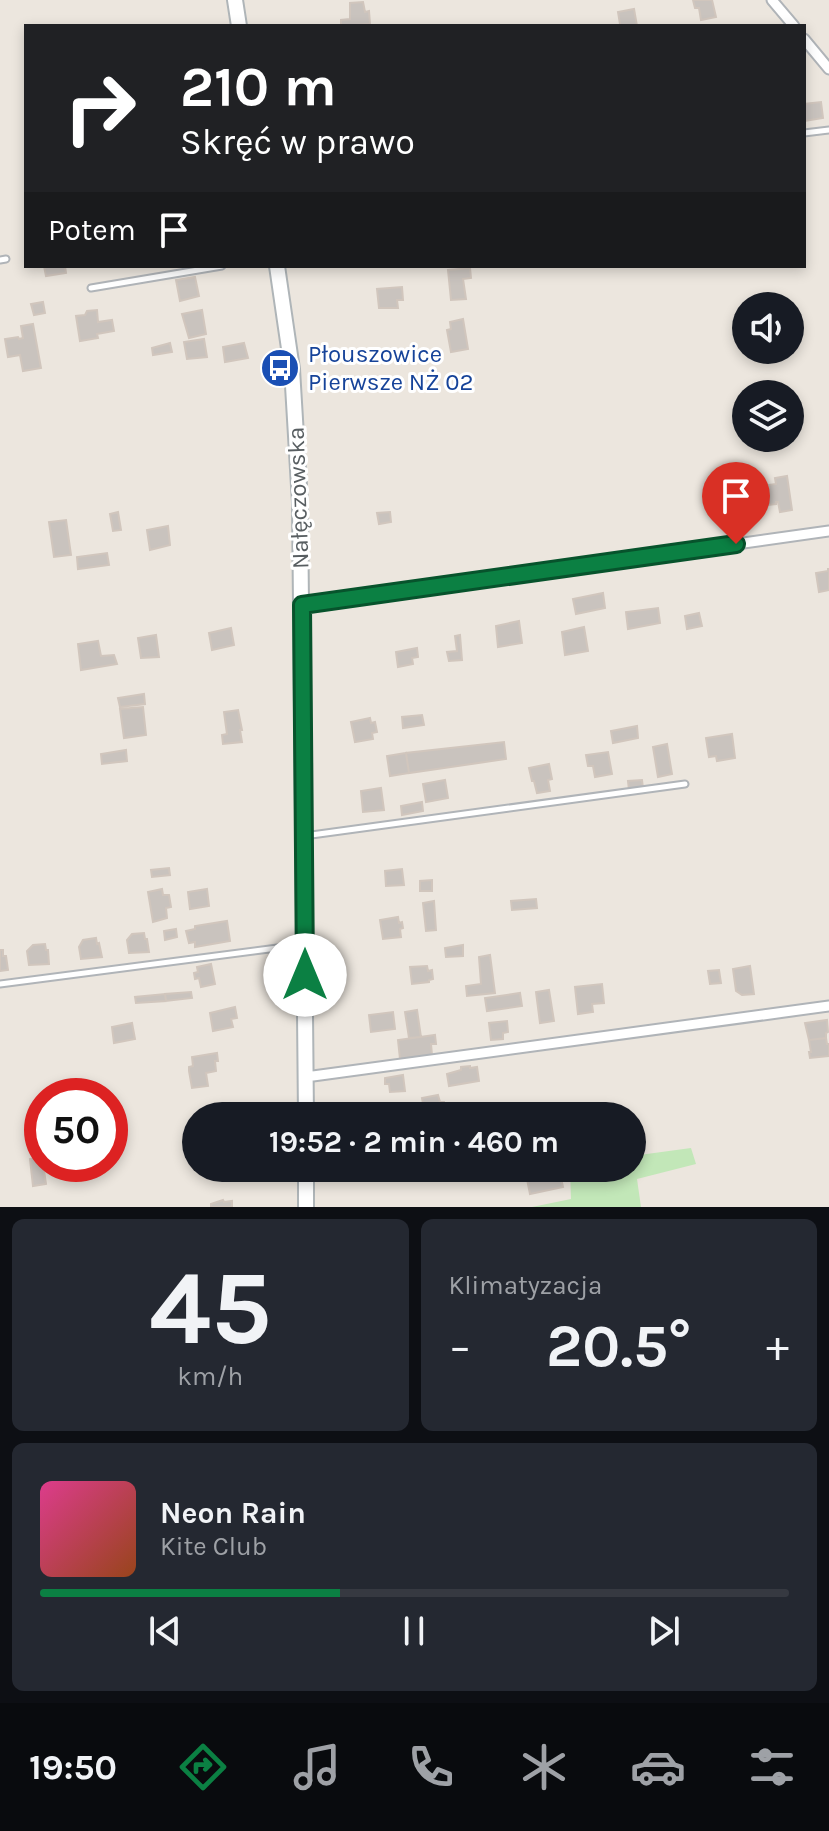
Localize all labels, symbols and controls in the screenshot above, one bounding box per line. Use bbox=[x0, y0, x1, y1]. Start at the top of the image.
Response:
text: 210 m bbox=[180, 54, 337, 119]
icon: right bbox=[48, 56, 152, 160]
text: Skręć w prawo bbox=[180, 121, 415, 163]
icon: arrive bbox=[152, 208, 196, 252]
text: Potem bbox=[48, 212, 136, 248]
map controls bbox=[732, 292, 804, 452]
button: sound bbox=[732, 292, 804, 364]
place label: Płouszowice Pierwsze NŻ 02 bbox=[308, 340, 473, 396]
bus stop icon: Płouszowice Pierwsze NŻ 02 bbox=[259, 347, 301, 389]
button: layers bbox=[732, 380, 804, 452]
street label: Nałęczowska bbox=[282, 426, 314, 570]
pin bbox=[702, 462, 770, 544]
icon: arrive bbox=[714, 474, 758, 518]
position arrow bbox=[263, 933, 347, 1017]
speed limit sign: 50 bbox=[24, 1078, 128, 1182]
text: 19:52 · 2 min · 460 m bbox=[269, 1124, 559, 1160]
text: 45 bbox=[149, 1248, 271, 1369]
text: Klimatyzacja bbox=[449, 1270, 602, 1301]
text: 20.5° bbox=[546, 1311, 691, 1381]
text: − bbox=[449, 1321, 472, 1372]
text: + bbox=[766, 1321, 789, 1372]
text: km/h bbox=[177, 1361, 243, 1392]
text: Neon Rain bbox=[160, 1495, 306, 1531]
text: Kite Club bbox=[160, 1531, 267, 1562]
icon: previous bbox=[143, 1609, 187, 1653]
icon: pause bbox=[392, 1609, 436, 1653]
icon: next bbox=[642, 1609, 686, 1653]
icon: directions bbox=[175, 1739, 231, 1795]
icon: music bbox=[289, 1739, 345, 1795]
icon: phone bbox=[403, 1739, 459, 1795]
icon: climate bbox=[516, 1739, 572, 1795]
icon: car bbox=[630, 1739, 686, 1795]
icon: filters bbox=[744, 1739, 800, 1795]
text: 19:50 bbox=[29, 1746, 117, 1788]

